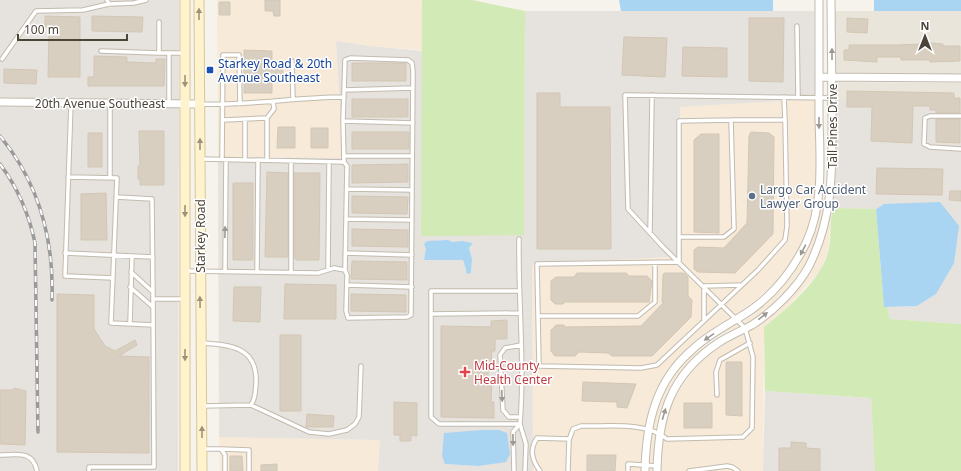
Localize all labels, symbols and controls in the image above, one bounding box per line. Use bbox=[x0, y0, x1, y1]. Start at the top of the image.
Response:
one-way arrow bbox=[196, 7, 202, 20]
scale bar bbox=[18, 16, 127, 42]
north arrow bbox=[905, 16, 945, 56]
text: N bbox=[921, 18, 929, 33]
text: 100 m bbox=[24, 21, 59, 38]
one-way arrow bbox=[828, 48, 835, 60]
place label: Starkey Road & 20th Avenue Southeast bbox=[218, 55, 332, 86]
marker: Starkey Road & 20th Avenue Southeast bbox=[205, 65, 215, 75]
one-way arrow bbox=[182, 75, 188, 88]
street label: Tall Pines Drive bbox=[824, 83, 841, 168]
street label: 20th Avenue Southeast bbox=[35, 95, 166, 112]
one-way arrow bbox=[816, 117, 822, 130]
one-way arrow bbox=[197, 137, 203, 150]
place label: Largo Car Accident Lawyer Group bbox=[760, 181, 867, 212]
marker: Largo Car Accident Lawyer Group bbox=[747, 191, 757, 201]
street label: Starkey Road bbox=[192, 199, 209, 273]
one-way arrow bbox=[182, 205, 188, 218]
one-way arrow bbox=[222, 225, 228, 238]
one-way arrow bbox=[799, 245, 806, 256]
one-way arrow bbox=[197, 296, 204, 308]
one-way arrow bbox=[758, 312, 769, 320]
one-way arrow bbox=[703, 333, 714, 341]
one-way arrow bbox=[182, 349, 188, 362]
place label: Mid-County Health Center bbox=[474, 357, 552, 388]
marker: Mid-County Health Center bbox=[459, 366, 471, 378]
one-way arrow bbox=[499, 390, 506, 402]
one-way arrow bbox=[661, 408, 667, 420]
one-way arrow bbox=[198, 426, 205, 438]
one-way arrow bbox=[510, 434, 516, 447]

